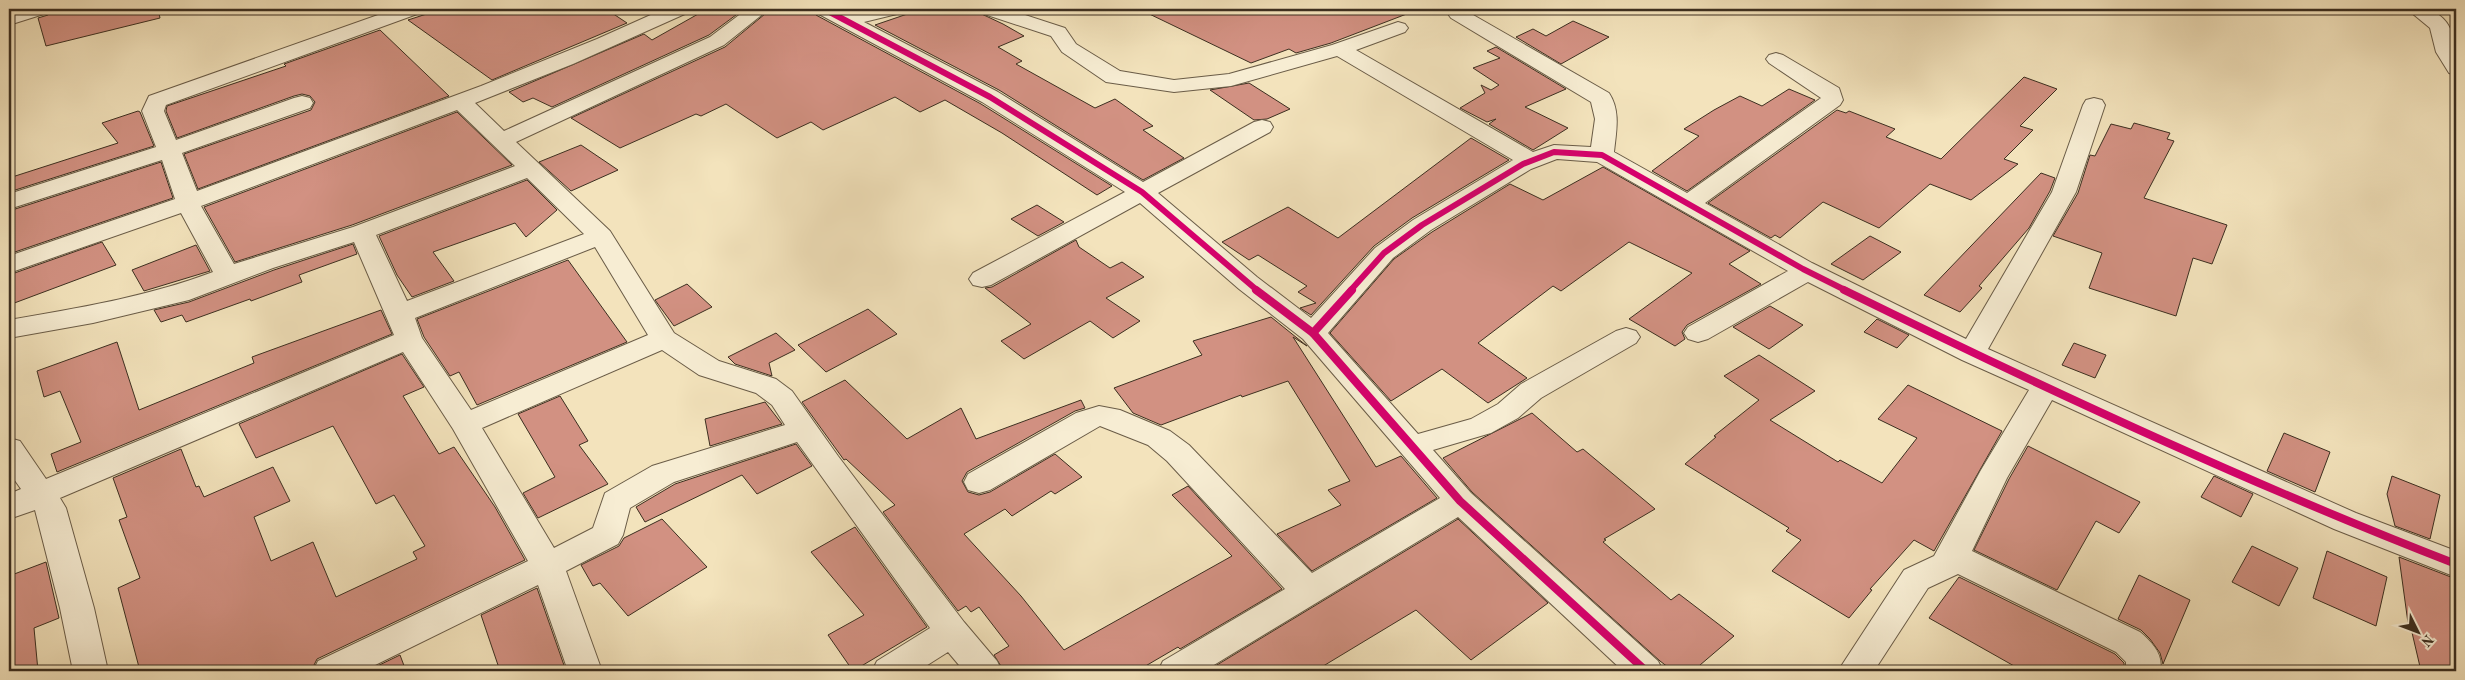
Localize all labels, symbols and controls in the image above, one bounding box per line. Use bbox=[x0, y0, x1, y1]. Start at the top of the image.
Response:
north arrow bbox=[2392, 608, 2442, 658]
text: N bbox=[2418, 631, 2436, 649]

